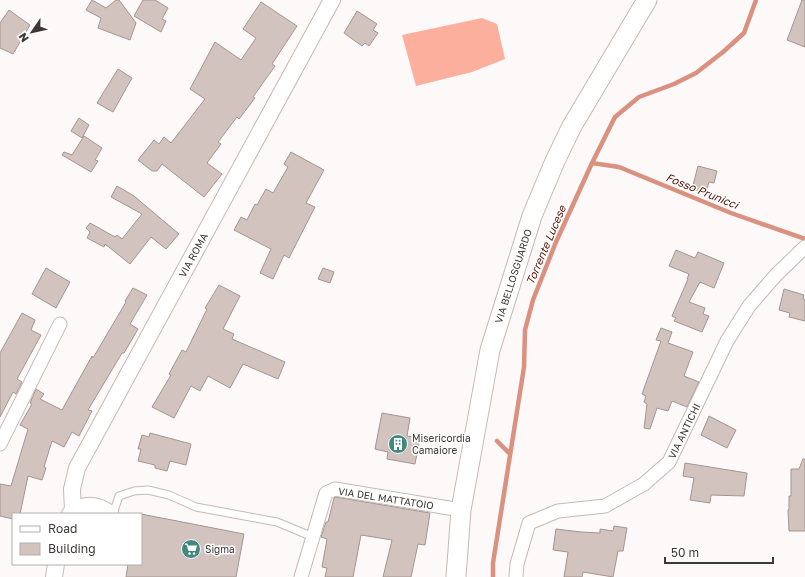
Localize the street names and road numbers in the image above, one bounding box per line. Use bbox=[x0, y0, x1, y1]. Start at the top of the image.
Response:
street label: VIA BELLOSGUARDO bbox=[492, 227, 534, 325]
street label: VIA ROMA bbox=[176, 231, 210, 279]
street label: VIA ANTICHI bbox=[665, 401, 703, 461]
street label: VIA DEL MATTATOIO bbox=[337, 485, 435, 511]

